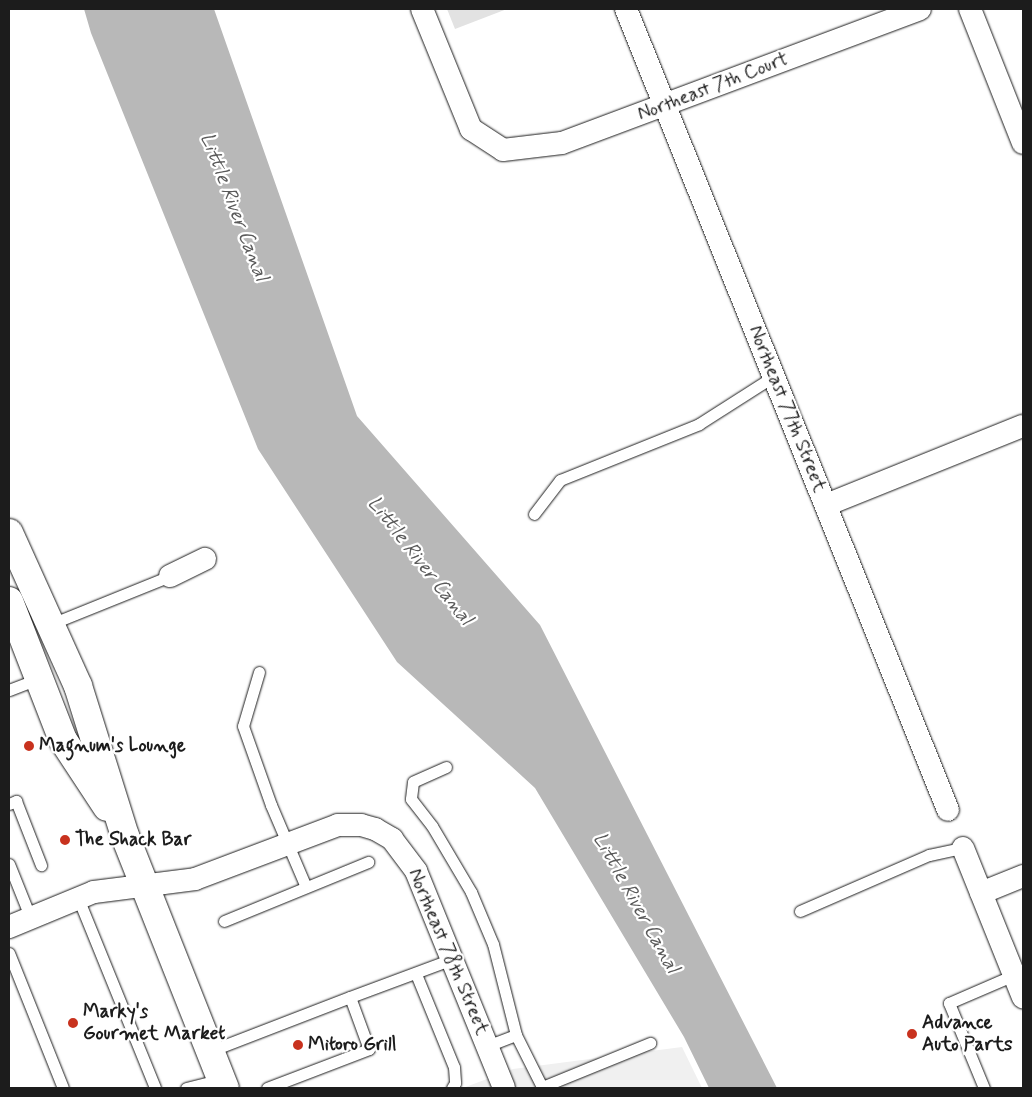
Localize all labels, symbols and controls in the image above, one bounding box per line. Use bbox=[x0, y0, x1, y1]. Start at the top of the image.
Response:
street label: Northeast 7th Court bbox=[635, 48, 791, 126]
water label: Little River Canal bbox=[195, 130, 273, 284]
street label: Northeast 77th Street bbox=[743, 322, 831, 496]
water label: Little River Canal bbox=[362, 492, 478, 630]
place label: Magnum's Lounge bbox=[39, 735, 184, 757]
marker: Magnum's Lounge bbox=[23, 740, 35, 752]
place label: The Shack Bar bbox=[75, 829, 191, 851]
water label: Little River Canal bbox=[588, 829, 684, 977]
marker: The Shack Bar bbox=[59, 834, 71, 846]
street label: Northeast 78th Street bbox=[403, 865, 493, 1039]
place label: Marky's Gourmet Market bbox=[83, 1001, 227, 1045]
place label: Advance Auto Parts bbox=[922, 1012, 1009, 1056]
marker: Marky's Gourmet Market bbox=[67, 1017, 79, 1029]
marker: Advance Auto Parts bbox=[906, 1028, 918, 1040]
place label: Mitoro Grill bbox=[308, 1034, 396, 1056]
marker: Mitoro Grill bbox=[292, 1039, 304, 1051]

